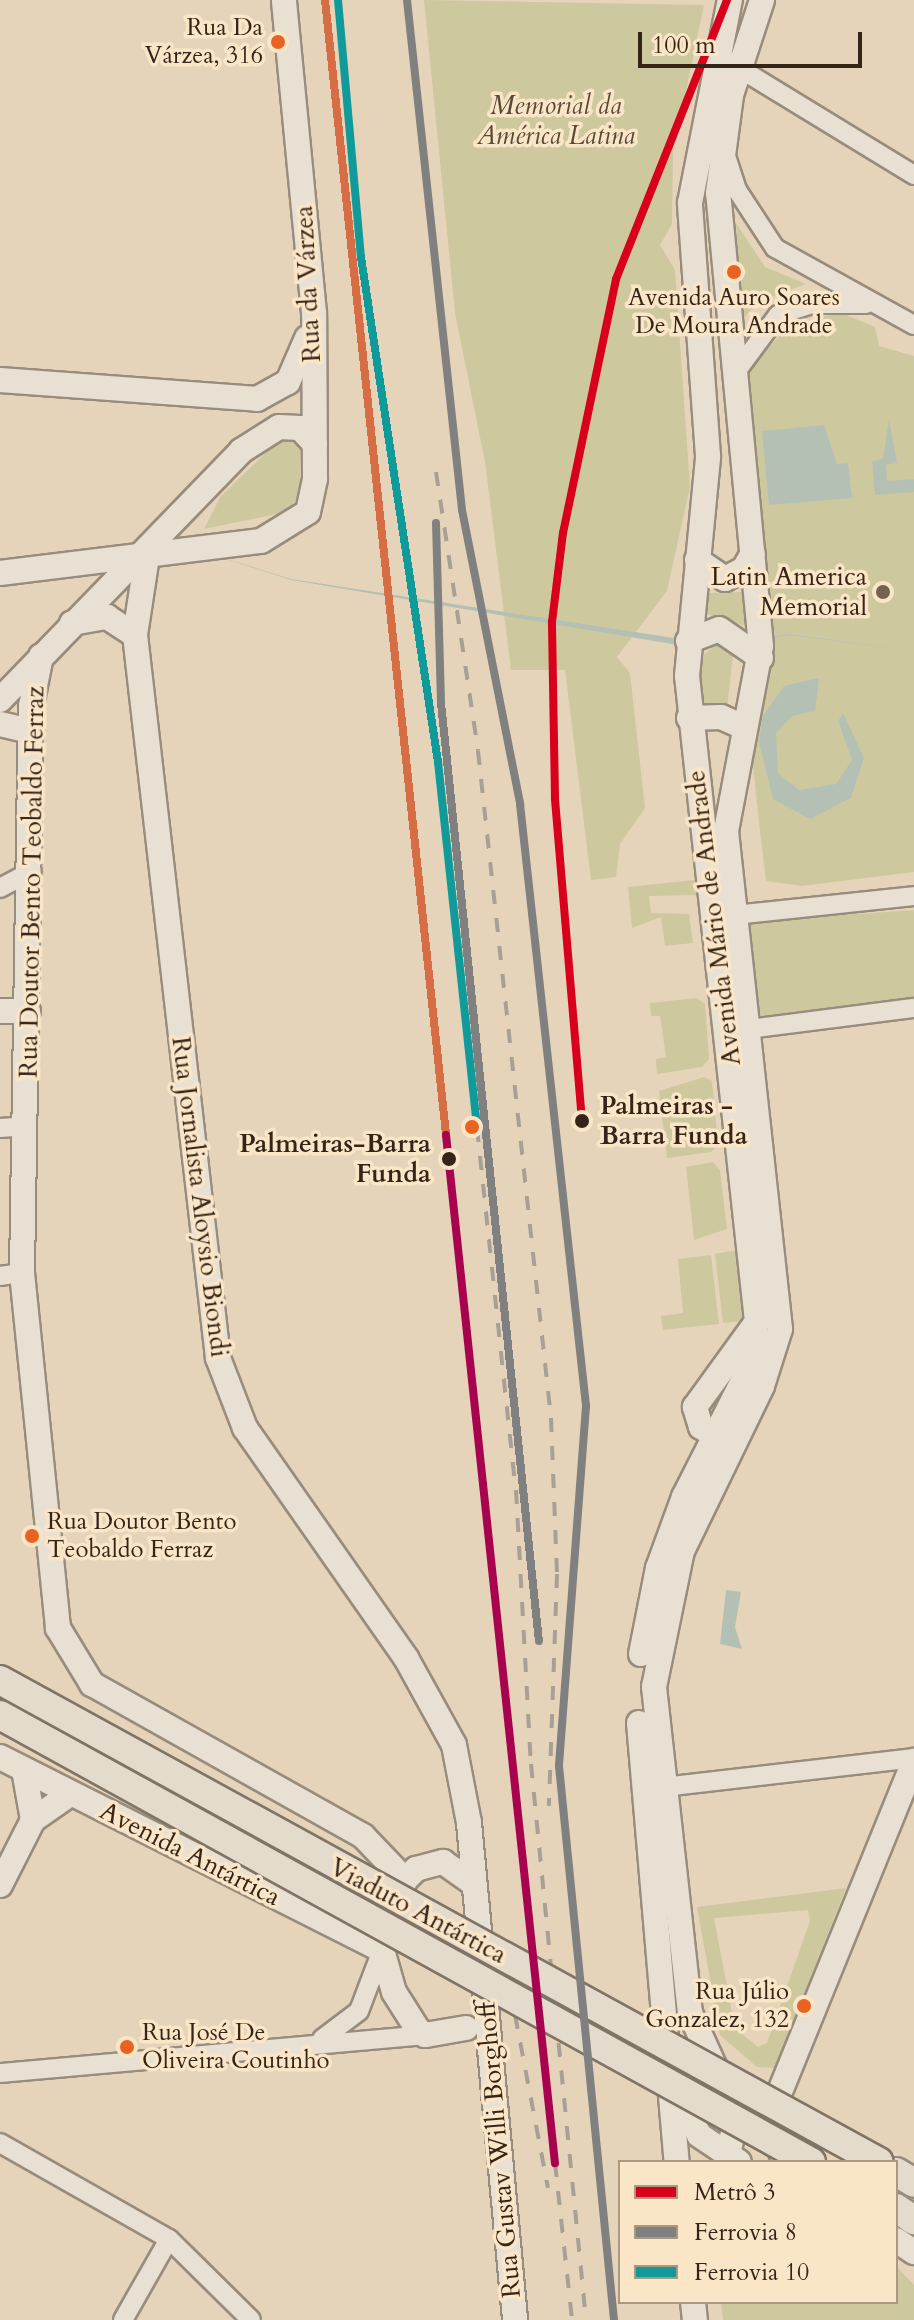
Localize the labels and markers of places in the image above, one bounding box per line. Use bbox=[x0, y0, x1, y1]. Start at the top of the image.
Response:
place label: Rua Da Várzea, 316 bbox=[145, 14, 263, 70]
marker: Rua Da Várzea, 316 bbox=[270, 34, 286, 50]
marker: Avenida Auro Soares De Moura Andrade bbox=[726, 264, 742, 280]
place label: Avenida Auro Soares De Moura Andrade bbox=[628, 284, 840, 340]
place label: Latin America Memorial bbox=[711, 561, 867, 622]
marker: Latin America Memorial bbox=[874, 583, 892, 601]
place label: Palmeiras - Barra Funda bbox=[600, 1090, 748, 1152]
marker: Palmeiras - Barra Funda bbox=[571, 1110, 593, 1132]
unlabelled marker bbox=[464, 1119, 480, 1135]
place label: Palmeiras-Barra Funda bbox=[239, 1128, 431, 1190]
marker: Palmeiras-Barra Funda bbox=[438, 1148, 460, 1170]
place label: Rua Doutor Bento Teobaldo Ferraz bbox=[47, 1508, 236, 1564]
marker: Rua Doutor Bento Teobaldo Ferraz bbox=[24, 1528, 40, 1544]
place label: Rua Júlio Gonzalez, 132 bbox=[645, 1978, 789, 2034]
marker: Rua Júlio Gonzalez, 132 bbox=[796, 1998, 812, 2014]
place label: Rua José De Oliveira Coutinho bbox=[142, 2019, 330, 2075]
marker: Rua José De Oliveira Coutinho bbox=[119, 2039, 135, 2055]

